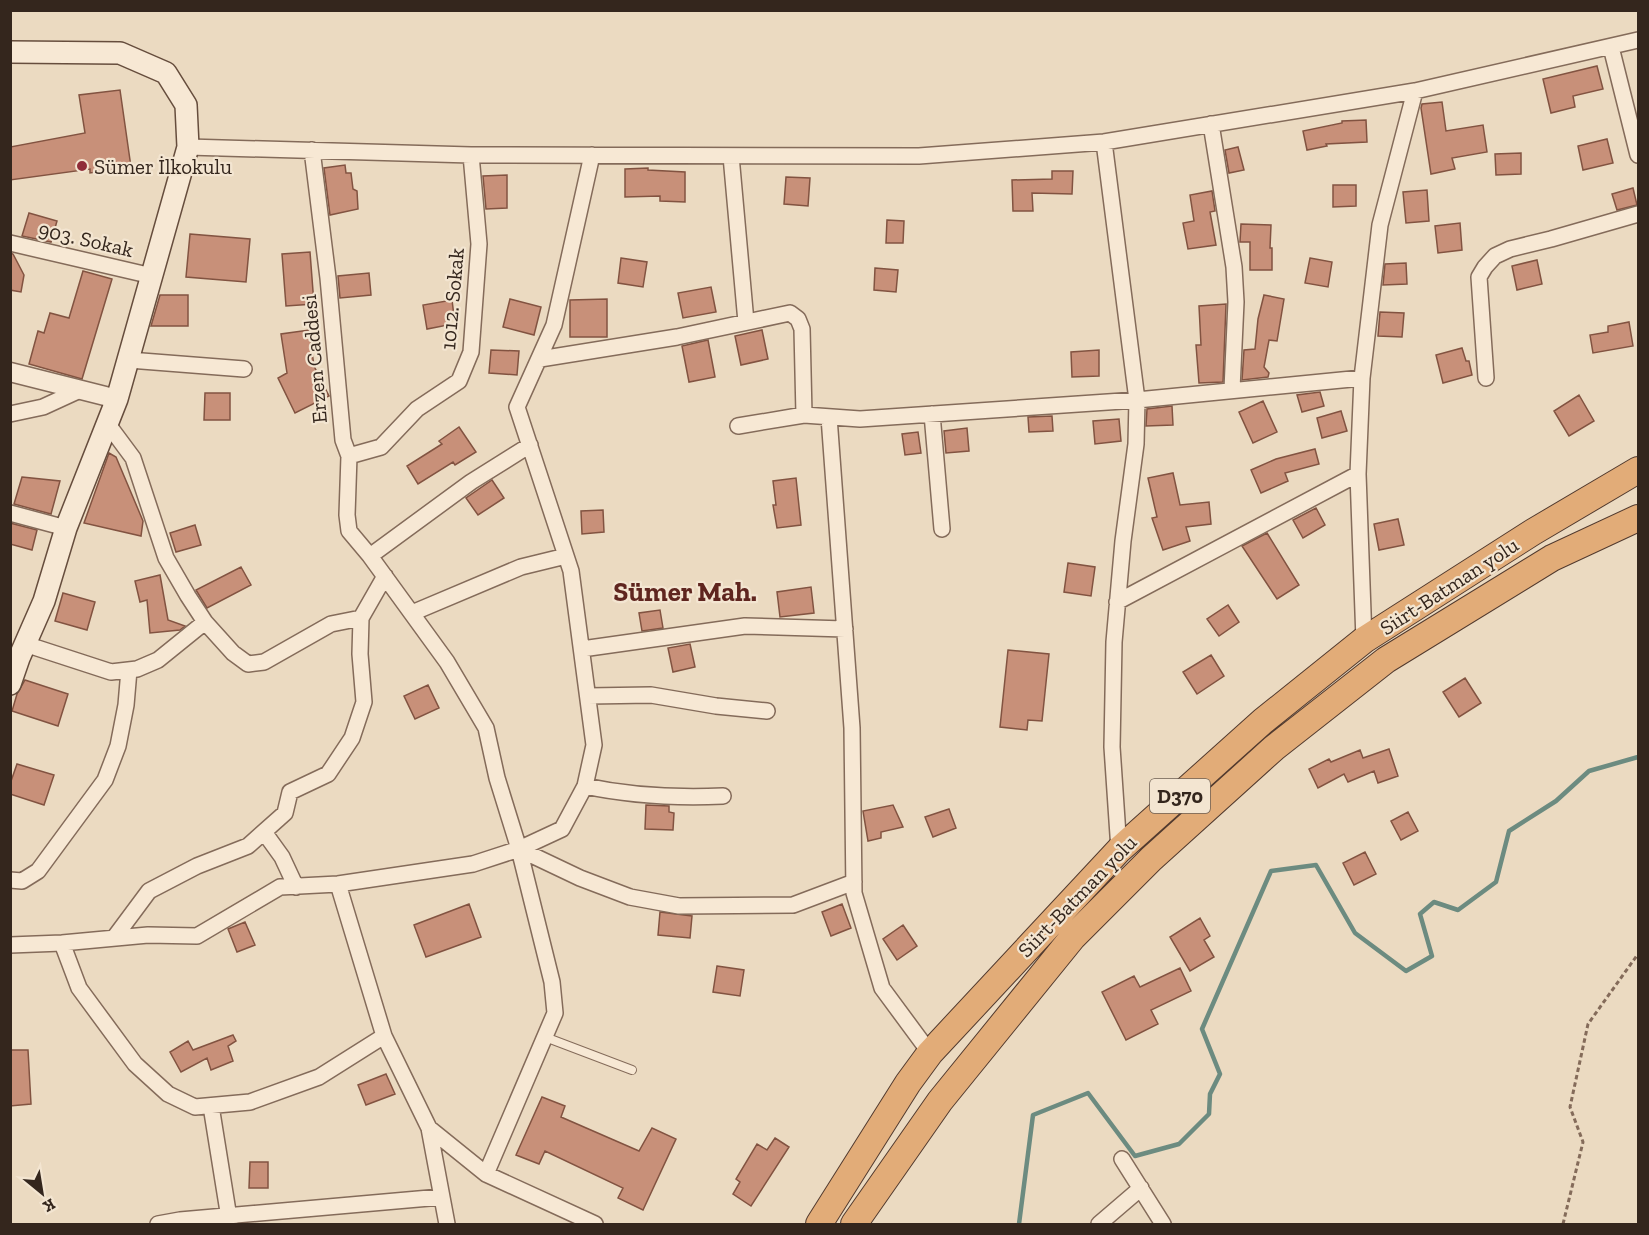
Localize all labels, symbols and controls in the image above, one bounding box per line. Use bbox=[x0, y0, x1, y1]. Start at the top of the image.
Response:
place label: Sümer İlkokulu bbox=[94, 154, 232, 179]
marker: Sümer İlkokulu bbox=[75, 159, 89, 173]
street label: 903. Sokak bbox=[36, 216, 136, 262]
street label: 1012. Sokak bbox=[435, 247, 469, 351]
street label: Erzen Caddesi bbox=[296, 293, 332, 424]
street label: Siirt-Batman yolu bbox=[1375, 532, 1523, 640]
district label: Sümer Mah. bbox=[613, 576, 757, 608]
road number: D370 bbox=[1150, 779, 1210, 813]
street label: Siirt-Batman yolu bbox=[1012, 830, 1142, 962]
north arrow bbox=[12, 1163, 72, 1223]
text: K bbox=[40, 1195, 59, 1217]

